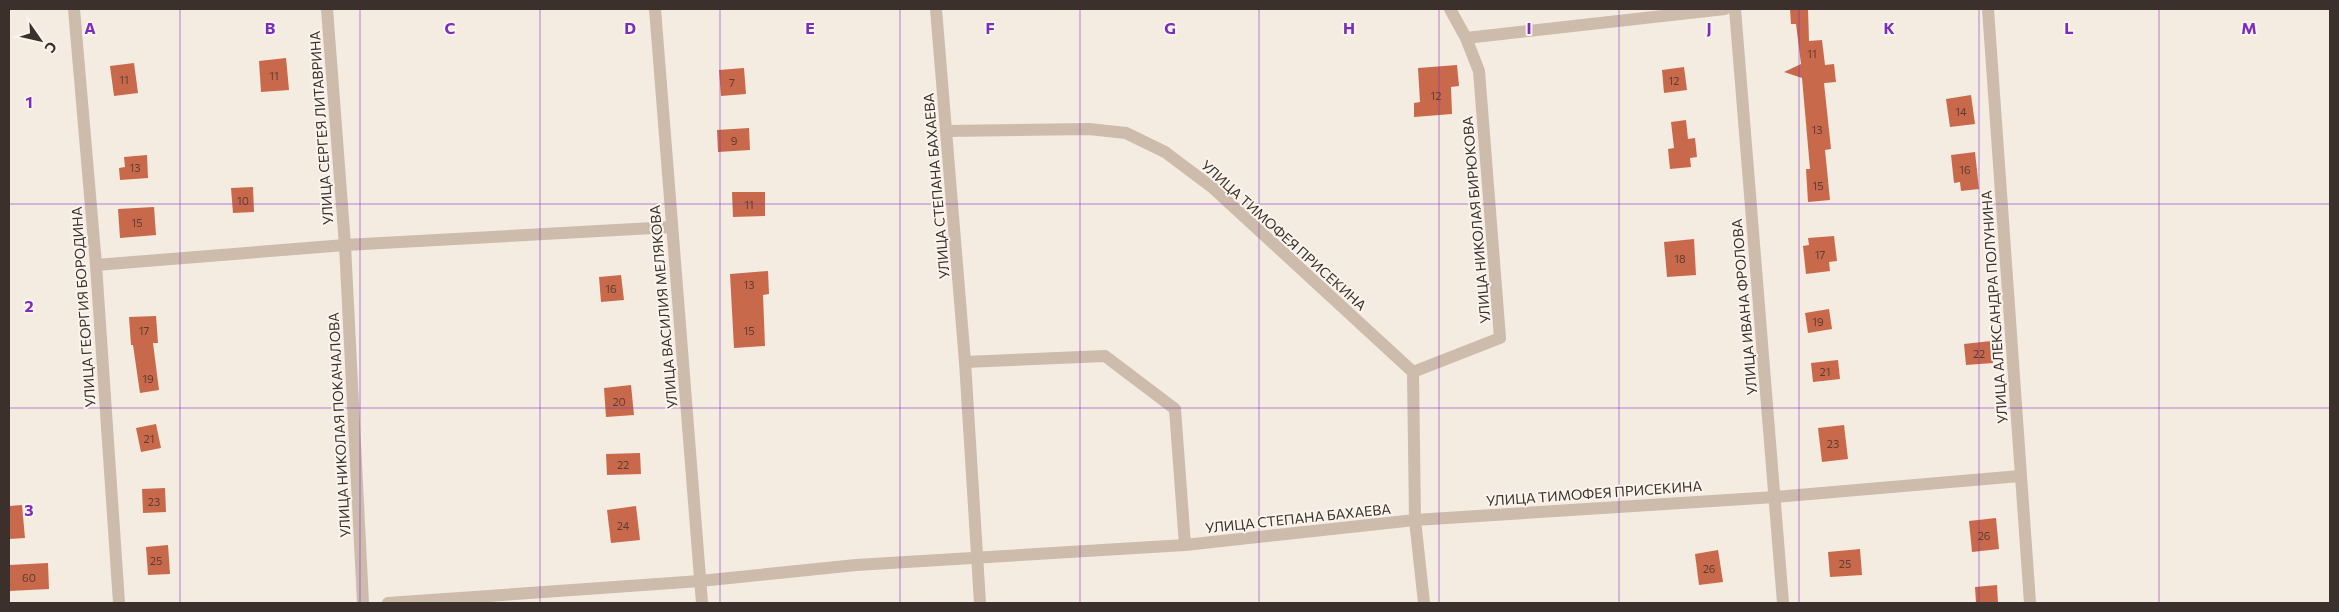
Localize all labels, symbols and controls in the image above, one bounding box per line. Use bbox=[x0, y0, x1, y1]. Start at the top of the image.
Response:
north arrow bbox=[15, 15, 65, 65]
text: A bbox=[84, 18, 96, 37]
text: B bbox=[265, 18, 276, 37]
text: C bbox=[445, 18, 456, 37]
text: D bbox=[624, 18, 636, 37]
text: E bbox=[805, 18, 815, 37]
text: F bbox=[985, 18, 995, 37]
text: G bbox=[1164, 18, 1176, 37]
text: H bbox=[1343, 18, 1355, 37]
text: I bbox=[1526, 18, 1532, 37]
text: J bbox=[1706, 18, 1712, 37]
text: K bbox=[1883, 18, 1895, 37]
text: L bbox=[2064, 18, 2074, 37]
text: M bbox=[2241, 18, 2257, 37]
street label: УЛИЦА СЕРГЕЯ ЛИТАВРИНА bbox=[306, 30, 336, 225]
text: С bbox=[41, 39, 61, 56]
house number: 11 bbox=[1807, 47, 1817, 60]
house number: 11 bbox=[269, 69, 279, 82]
house number: 11 bbox=[119, 73, 129, 86]
house number: 12 bbox=[1669, 74, 1679, 87]
house number: 7 bbox=[729, 76, 735, 89]
house number: 12 bbox=[1431, 89, 1441, 102]
text: 1 bbox=[25, 92, 33, 111]
street label: УЛИЦА СТЕПАНА БАХАЕВА bbox=[919, 92, 953, 280]
house number: 14 bbox=[1955, 105, 1967, 118]
street label: УЛИЦА НИКОЛАЯ БИРЮКОВА bbox=[1458, 115, 1494, 324]
house number: 13 bbox=[1812, 123, 1822, 136]
house number: 9 bbox=[731, 134, 738, 147]
street label: УЛИЦА ТИМОФЕЯ ПРИСЕКИНА bbox=[1198, 156, 1370, 314]
house number: 13 bbox=[130, 161, 140, 174]
house number: 16 bbox=[1959, 163, 1971, 176]
house number: 15 bbox=[1812, 179, 1824, 192]
street label: УЛИЦА АЛЕКСАНДРА ПОЛУНИНА bbox=[1977, 190, 2011, 424]
house number: 10 bbox=[237, 194, 249, 207]
house number: 11 bbox=[744, 198, 754, 211]
street label: УЛИЦА ВАСИЛИЯ МЕЛЯКОВА bbox=[646, 204, 680, 410]
street label: УЛИЦА ГЕОРГИЯ БОРОДИНА bbox=[67, 206, 98, 408]
house number: 15 bbox=[131, 216, 143, 229]
street label: УЛИЦА ИВАНА ФРОЛОВА bbox=[1728, 218, 1760, 396]
house number: 17 bbox=[1815, 248, 1825, 261]
house number: 18 bbox=[1674, 252, 1686, 265]
house number: 13 bbox=[744, 278, 754, 291]
house number: 16 bbox=[605, 282, 617, 295]
text: 2 bbox=[24, 296, 34, 315]
street label: УЛИЦА НИКОЛАЯ ПОКАЧАЛОВА bbox=[325, 312, 353, 538]
house number: 19 bbox=[1812, 315, 1824, 328]
house number: 17 bbox=[139, 324, 149, 337]
house number: 15 bbox=[743, 324, 755, 337]
house number: 22 bbox=[1973, 347, 1985, 360]
house number: 21 bbox=[1820, 365, 1830, 378]
house number: 19 bbox=[142, 372, 154, 385]
house number: 20 bbox=[612, 395, 626, 408]
house number: 21 bbox=[144, 432, 154, 445]
house number: 23 bbox=[1827, 437, 1839, 450]
house number: 22 bbox=[617, 458, 629, 471]
street label: УЛИЦА ТИМОФЕЯ ПРИСЕКИНА bbox=[1485, 477, 1703, 509]
house number: 23 bbox=[148, 495, 160, 508]
text: 3 bbox=[24, 500, 34, 519]
street label: УЛИЦА СТЕПАНА БАХАЕВА bbox=[1204, 500, 1392, 536]
house number: 24 bbox=[617, 519, 630, 532]
house number: 26 bbox=[1978, 529, 1991, 542]
house number: 25 bbox=[150, 554, 162, 567]
house number: 25 bbox=[1839, 557, 1851, 570]
house number: 26 bbox=[1703, 562, 1716, 575]
house number: 60 bbox=[22, 571, 36, 584]

